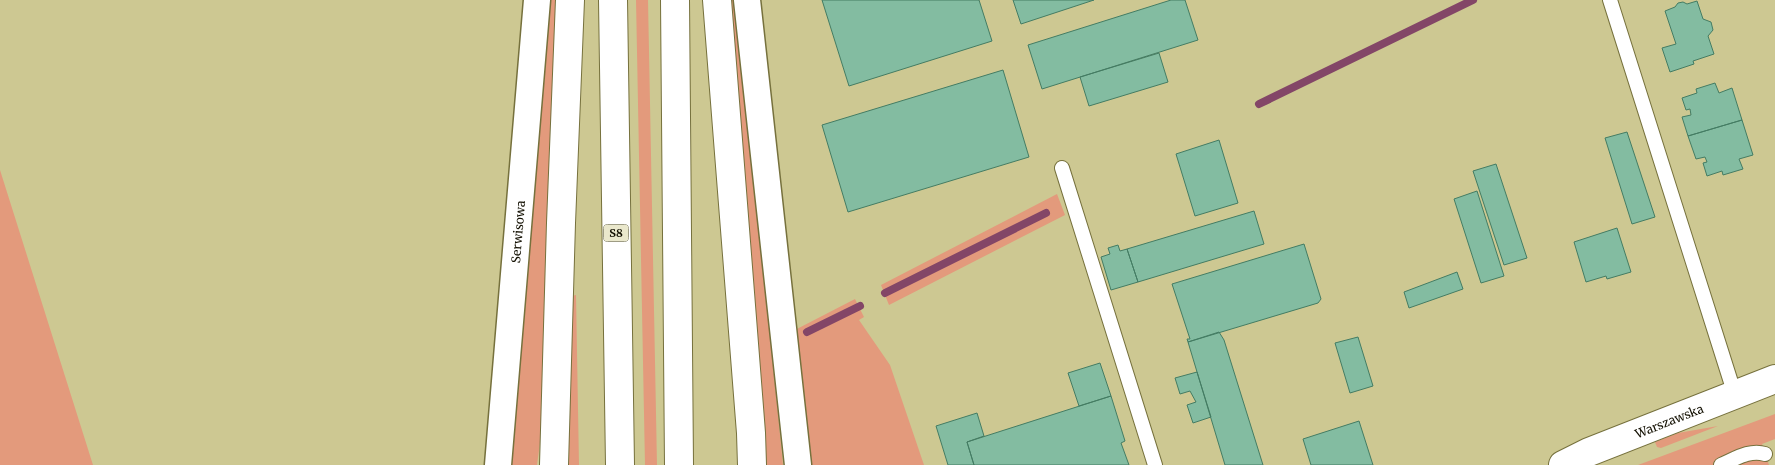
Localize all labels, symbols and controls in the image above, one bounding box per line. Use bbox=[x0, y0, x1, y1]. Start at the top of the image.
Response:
street label: Serwisowa bbox=[507, 199, 528, 264]
road number: S8 bbox=[604, 224, 628, 242]
street label: Warszawska bbox=[1632, 400, 1706, 441]

